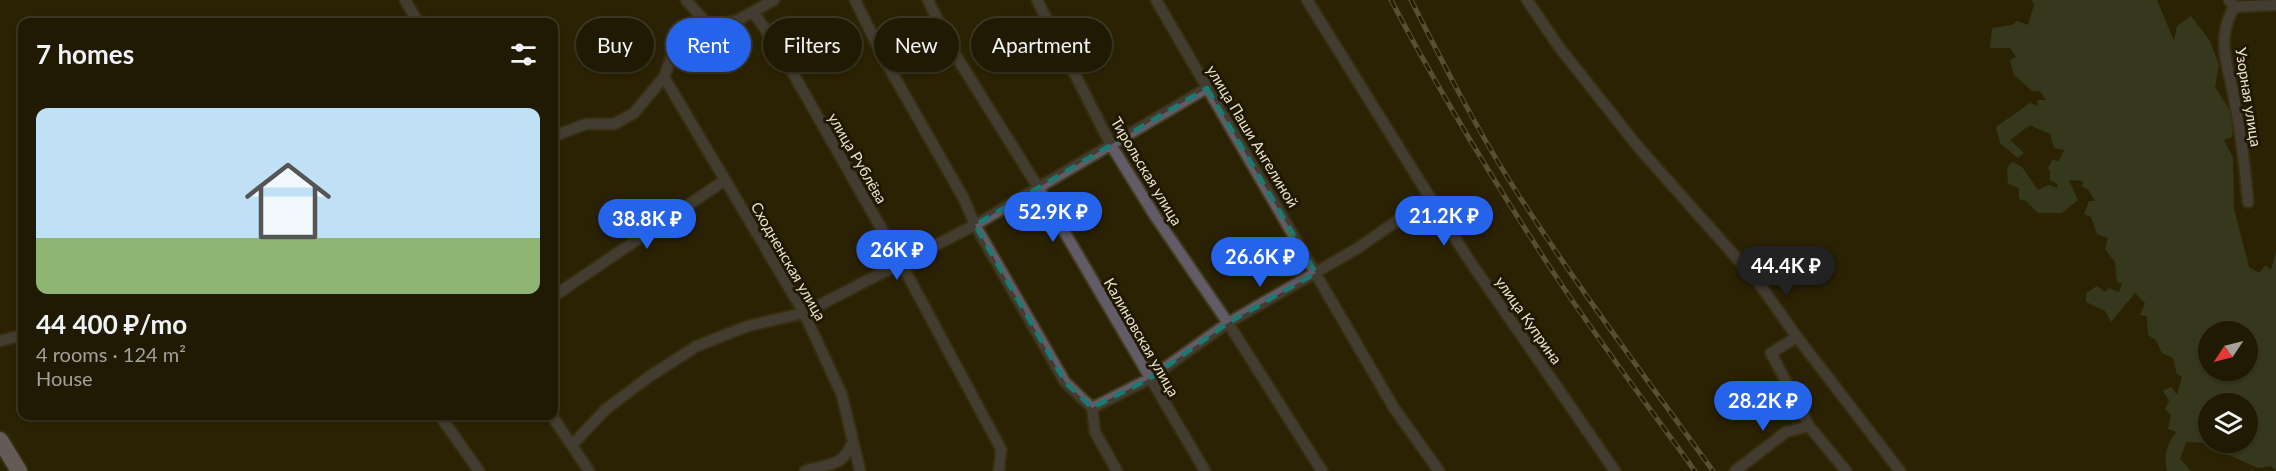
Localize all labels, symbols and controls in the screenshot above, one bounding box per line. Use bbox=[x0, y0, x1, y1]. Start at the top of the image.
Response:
chip: Buy bbox=[576, 18, 654, 72]
chip: Rent bbox=[666, 18, 751, 72]
chip: Filters bbox=[763, 18, 862, 72]
chip: New bbox=[874, 18, 959, 72]
chip: Apartment bbox=[971, 18, 1112, 72]
text: 7 homes bbox=[36, 38, 134, 70]
icon: filters bbox=[507, 38, 540, 71]
street label: Узорная улица bbox=[2232, 46, 2266, 148]
street label: улица Паши Ангелиной bbox=[1203, 61, 1303, 211]
street label: улица Рублёва bbox=[825, 109, 891, 207]
street label: Тирольская улица bbox=[1108, 114, 1186, 228]
icon: home bbox=[234, 147, 342, 255]
pin: 52.9K ₽ bbox=[998, 192, 1108, 243]
pin: 21.2K ₽ bbox=[1389, 196, 1499, 247]
street label: Сходненская улица bbox=[748, 198, 830, 324]
pin: 38.8K ₽ bbox=[592, 199, 702, 250]
text: 52.9K ₽ bbox=[1018, 199, 1088, 223]
text: 21.2K ₽ bbox=[1409, 203, 1479, 227]
text: 38.8K ₽ bbox=[612, 206, 682, 230]
pin: 26K ₽ bbox=[855, 230, 939, 281]
text: 26K ₽ bbox=[870, 237, 924, 261]
pin: 26.6K ₽ bbox=[1205, 237, 1315, 288]
text: 26.6K ₽ bbox=[1225, 244, 1295, 268]
pin: 44.4K ₽ bbox=[1731, 246, 1841, 297]
text: 44.4K ₽ bbox=[1751, 253, 1821, 277]
street label: улица Куприна bbox=[1492, 273, 1566, 367]
street label: Калиновская улица bbox=[1101, 275, 1183, 399]
text: 44 400 ₽/mo bbox=[36, 308, 187, 340]
north arrow bbox=[2198, 321, 2258, 381]
map controls bbox=[2198, 321, 2258, 453]
text: 4 rooms · 124 m² bbox=[36, 342, 186, 366]
text: House bbox=[36, 366, 93, 390]
pin: 28.2K ₽ bbox=[1708, 381, 1818, 432]
text: 28.2K ₽ bbox=[1728, 388, 1798, 412]
button: layers bbox=[2198, 393, 2258, 453]

